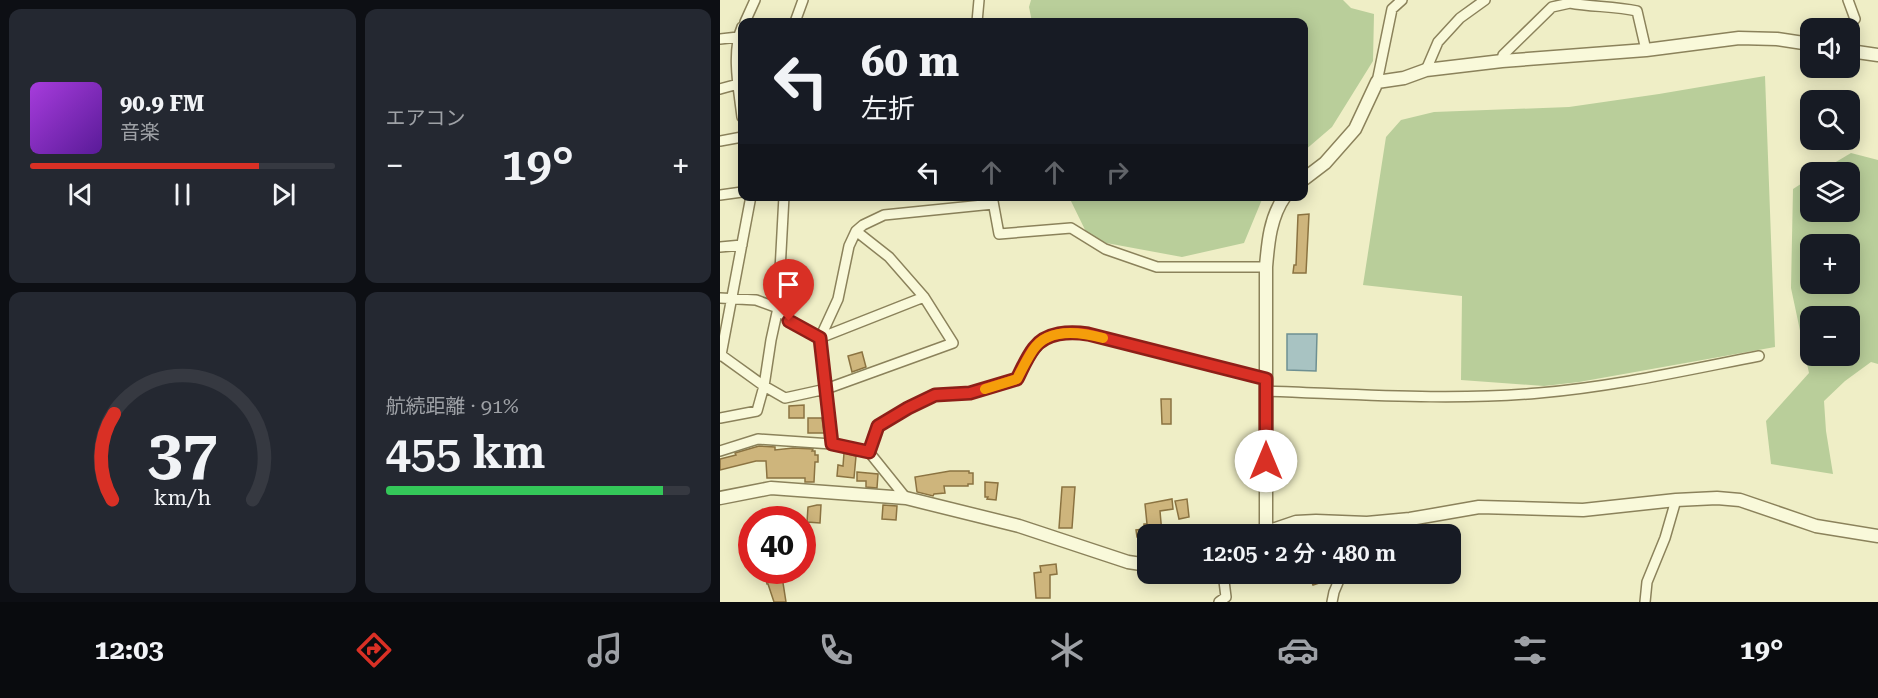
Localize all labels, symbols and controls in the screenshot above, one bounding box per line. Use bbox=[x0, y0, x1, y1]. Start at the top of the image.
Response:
map controls bbox=[1800, 18, 1860, 366]
button: sound bbox=[1800, 18, 1860, 78]
text: 60 m bbox=[861, 37, 959, 86]
icon: left bbox=[762, 42, 840, 120]
button: search bbox=[1800, 90, 1860, 150]
text: 90.9 FM bbox=[120, 91, 204, 116]
text: 左折 bbox=[861, 93, 915, 125]
text: エアコン bbox=[386, 106, 466, 130]
text: 音楽 bbox=[120, 120, 160, 144]
text: 19° bbox=[501, 138, 574, 191]
text: − bbox=[386, 146, 404, 185]
text: + bbox=[672, 146, 690, 185]
icon: left bbox=[912, 156, 945, 189]
icon: ahead bbox=[975, 156, 1008, 189]
icon: ahead bbox=[1038, 156, 1071, 189]
icon: right bbox=[1101, 156, 1134, 189]
button: layers bbox=[1800, 162, 1860, 222]
icon: previous bbox=[64, 178, 97, 211]
icon: pause bbox=[166, 178, 199, 211]
icon: next bbox=[267, 178, 300, 211]
button: + bbox=[1800, 234, 1860, 294]
pin bbox=[763, 259, 814, 321]
icon: arrive bbox=[772, 268, 805, 301]
button: − bbox=[1800, 306, 1860, 366]
text: 航続距離 · 91% bbox=[386, 394, 519, 418]
text: 37 bbox=[147, 416, 217, 489]
text: 455 km bbox=[386, 426, 545, 479]
position arrow bbox=[1234, 429, 1298, 493]
text: km/h bbox=[154, 485, 211, 510]
speed limit sign: 40 bbox=[738, 506, 816, 584]
text: 12:05 · 2 分 · 480 m bbox=[1202, 541, 1396, 566]
icon: directions bbox=[353, 629, 395, 671]
icon: music bbox=[584, 629, 626, 671]
icon: phone bbox=[815, 629, 857, 671]
icon: climate bbox=[1046, 629, 1088, 671]
icon: car bbox=[1277, 629, 1319, 671]
icon: filters bbox=[1509, 629, 1551, 671]
text: 12:03 bbox=[95, 634, 164, 666]
text: 19° bbox=[1740, 634, 1783, 666]

